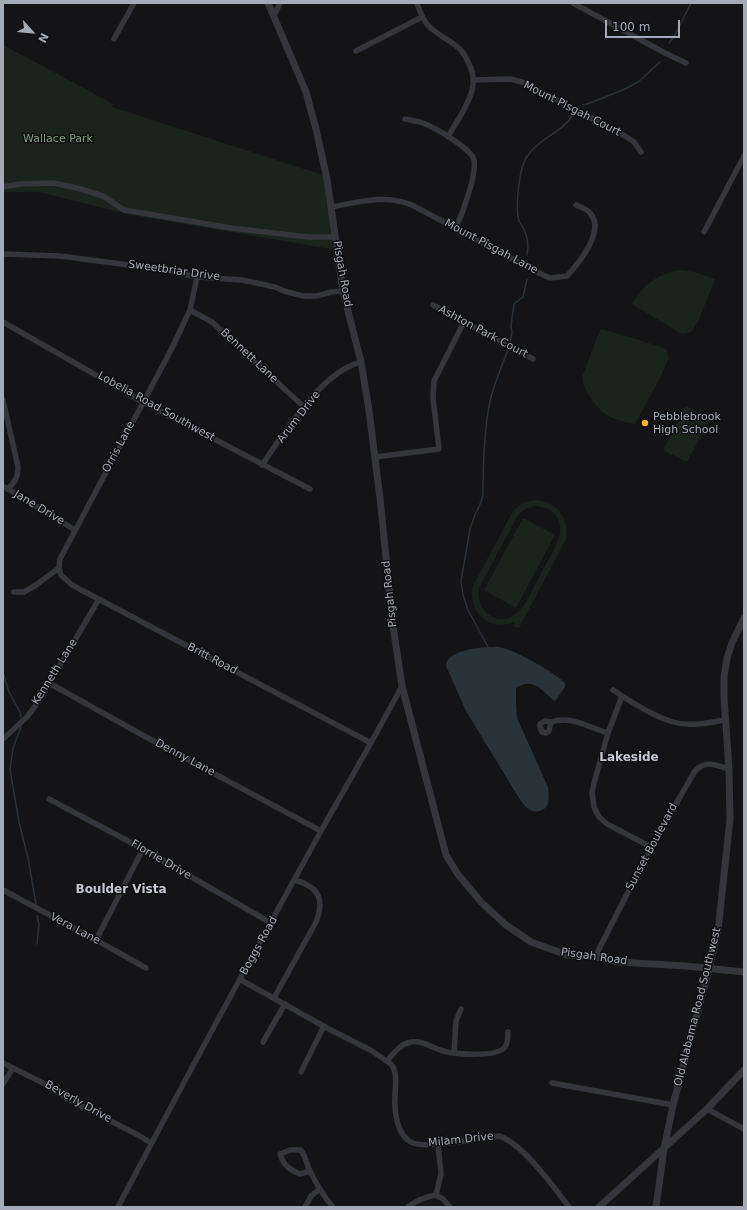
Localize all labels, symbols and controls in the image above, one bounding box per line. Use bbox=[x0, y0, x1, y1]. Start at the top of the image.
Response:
north arrow bbox=[12, 12, 52, 52]
scale bar bbox=[607, 12, 682, 38]
text: 100 m bbox=[612, 20, 650, 34]
text: N bbox=[35, 31, 51, 45]
street label: Mount Pisgah Court bbox=[521, 79, 623, 139]
park label: Wallace Park bbox=[23, 132, 93, 146]
street label: Mount Pisgah Lane bbox=[442, 217, 540, 277]
street label: Pisgah Road bbox=[330, 240, 354, 308]
street label: Sweetbriar Drive bbox=[127, 258, 221, 284]
street label: Ashton Park Court bbox=[436, 303, 530, 361]
street label: Bennett Lane bbox=[218, 326, 280, 386]
street label: Lobelia Road Southwest bbox=[95, 369, 217, 445]
street label: Arum Drive bbox=[275, 388, 323, 446]
place label: Pebblebrook High School bbox=[653, 410, 721, 436]
marker: Pebblebrook High School bbox=[640, 418, 650, 428]
street label: Orris Lane bbox=[100, 419, 138, 475]
street label: Jane Drive bbox=[11, 488, 67, 528]
street label: Pisgah Road bbox=[380, 560, 400, 628]
street label: Kenneth Lane bbox=[29, 636, 81, 708]
street label: Britt Road bbox=[185, 640, 239, 678]
street label: Denny Lane bbox=[153, 737, 217, 779]
district label: Lakeside bbox=[599, 751, 659, 765]
street label: Sunset Boulevard bbox=[623, 801, 681, 893]
street label: Florrie Drive bbox=[128, 837, 194, 883]
district label: Boulder Vista bbox=[75, 883, 167, 897]
street label: Vera Lane bbox=[48, 910, 102, 948]
street label: Boggs Road bbox=[237, 914, 281, 978]
street label: Old Alabama Road Southwest bbox=[672, 926, 724, 1088]
street label: Pisgah Road bbox=[560, 946, 628, 968]
street label: Beverly Drive bbox=[42, 1078, 114, 1126]
street label: Milam Drive bbox=[428, 1130, 494, 1150]

